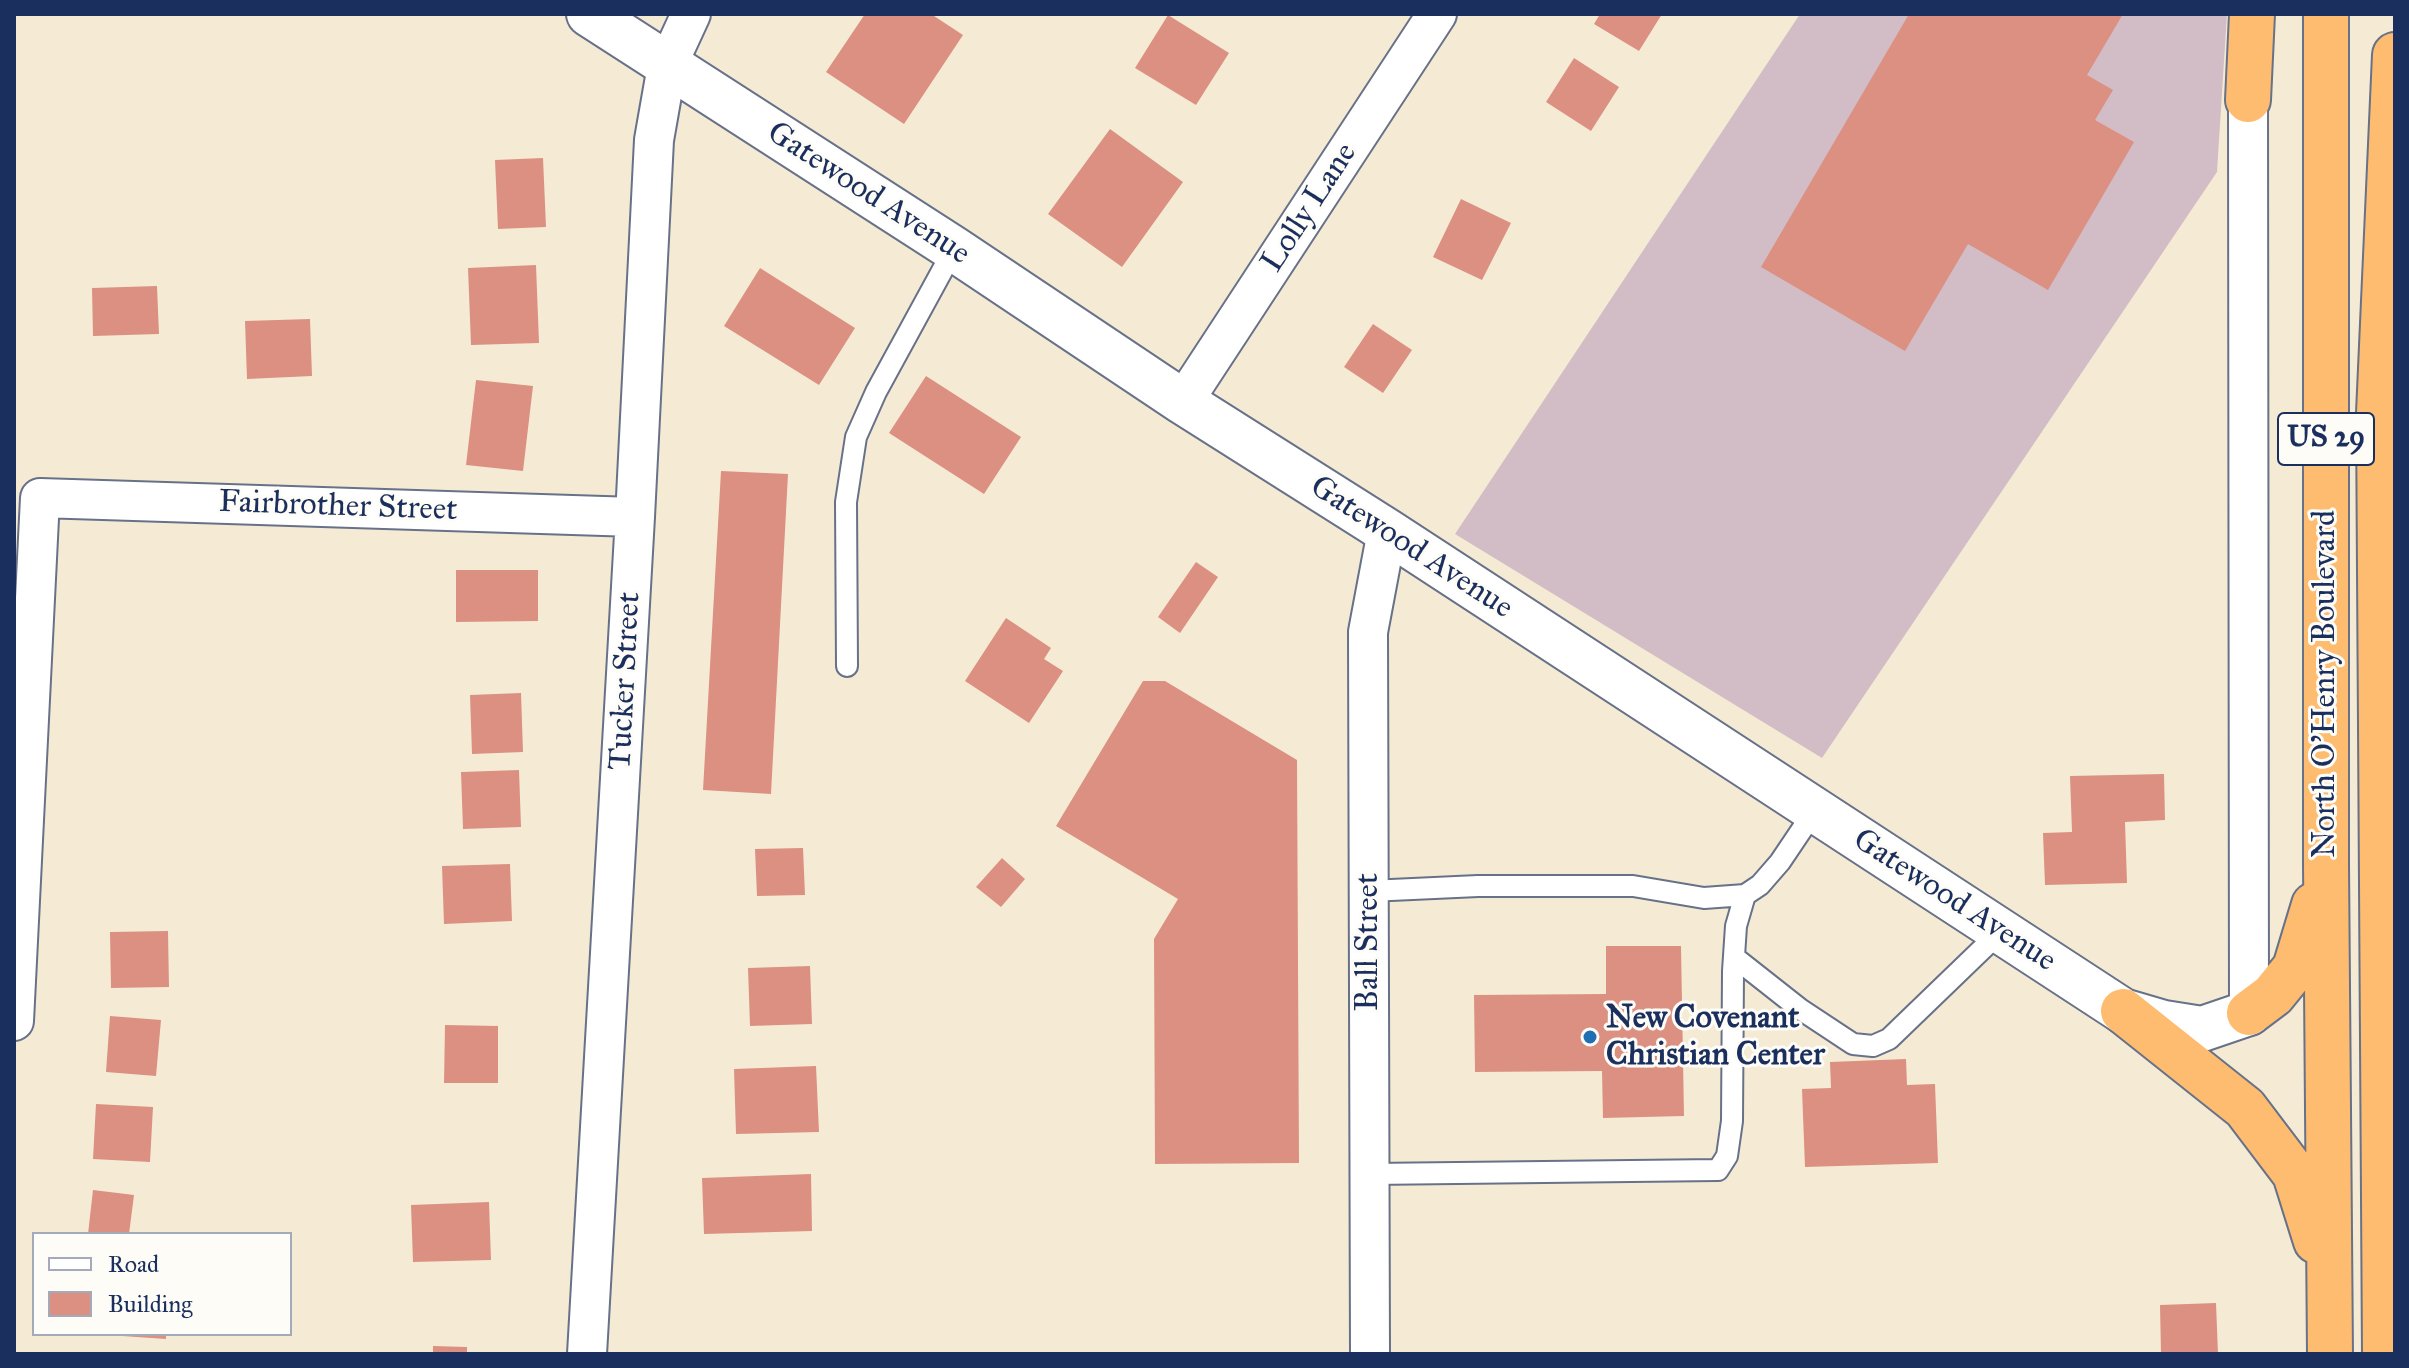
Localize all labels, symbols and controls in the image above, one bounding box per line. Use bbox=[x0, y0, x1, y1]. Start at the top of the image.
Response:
street label: Gatewood Avenue bbox=[759, 114, 977, 274]
street label: Lolly Lane bbox=[1254, 136, 1366, 280]
road number: US 29 bbox=[2278, 413, 2374, 465]
street label: Gatewood Avenue bbox=[1302, 468, 1520, 628]
street label: Fairbrother Street bbox=[218, 484, 458, 530]
street label: North O'Henry Boulevard bbox=[2307, 510, 2345, 858]
street label: Tucker Street bbox=[602, 591, 650, 771]
street label: Gatewood Avenue bbox=[1845, 821, 2063, 981]
street label: Ball Street bbox=[1350, 873, 1388, 1011]
place label: New Covenant Christian Center bbox=[1606, 1000, 1825, 1075]
marker: New Covenant Christian Center bbox=[1581, 1028, 1599, 1046]
legend bbox=[32, 1232, 292, 1336]
text: Road bbox=[108, 1249, 159, 1279]
text: Building bbox=[108, 1289, 193, 1319]

